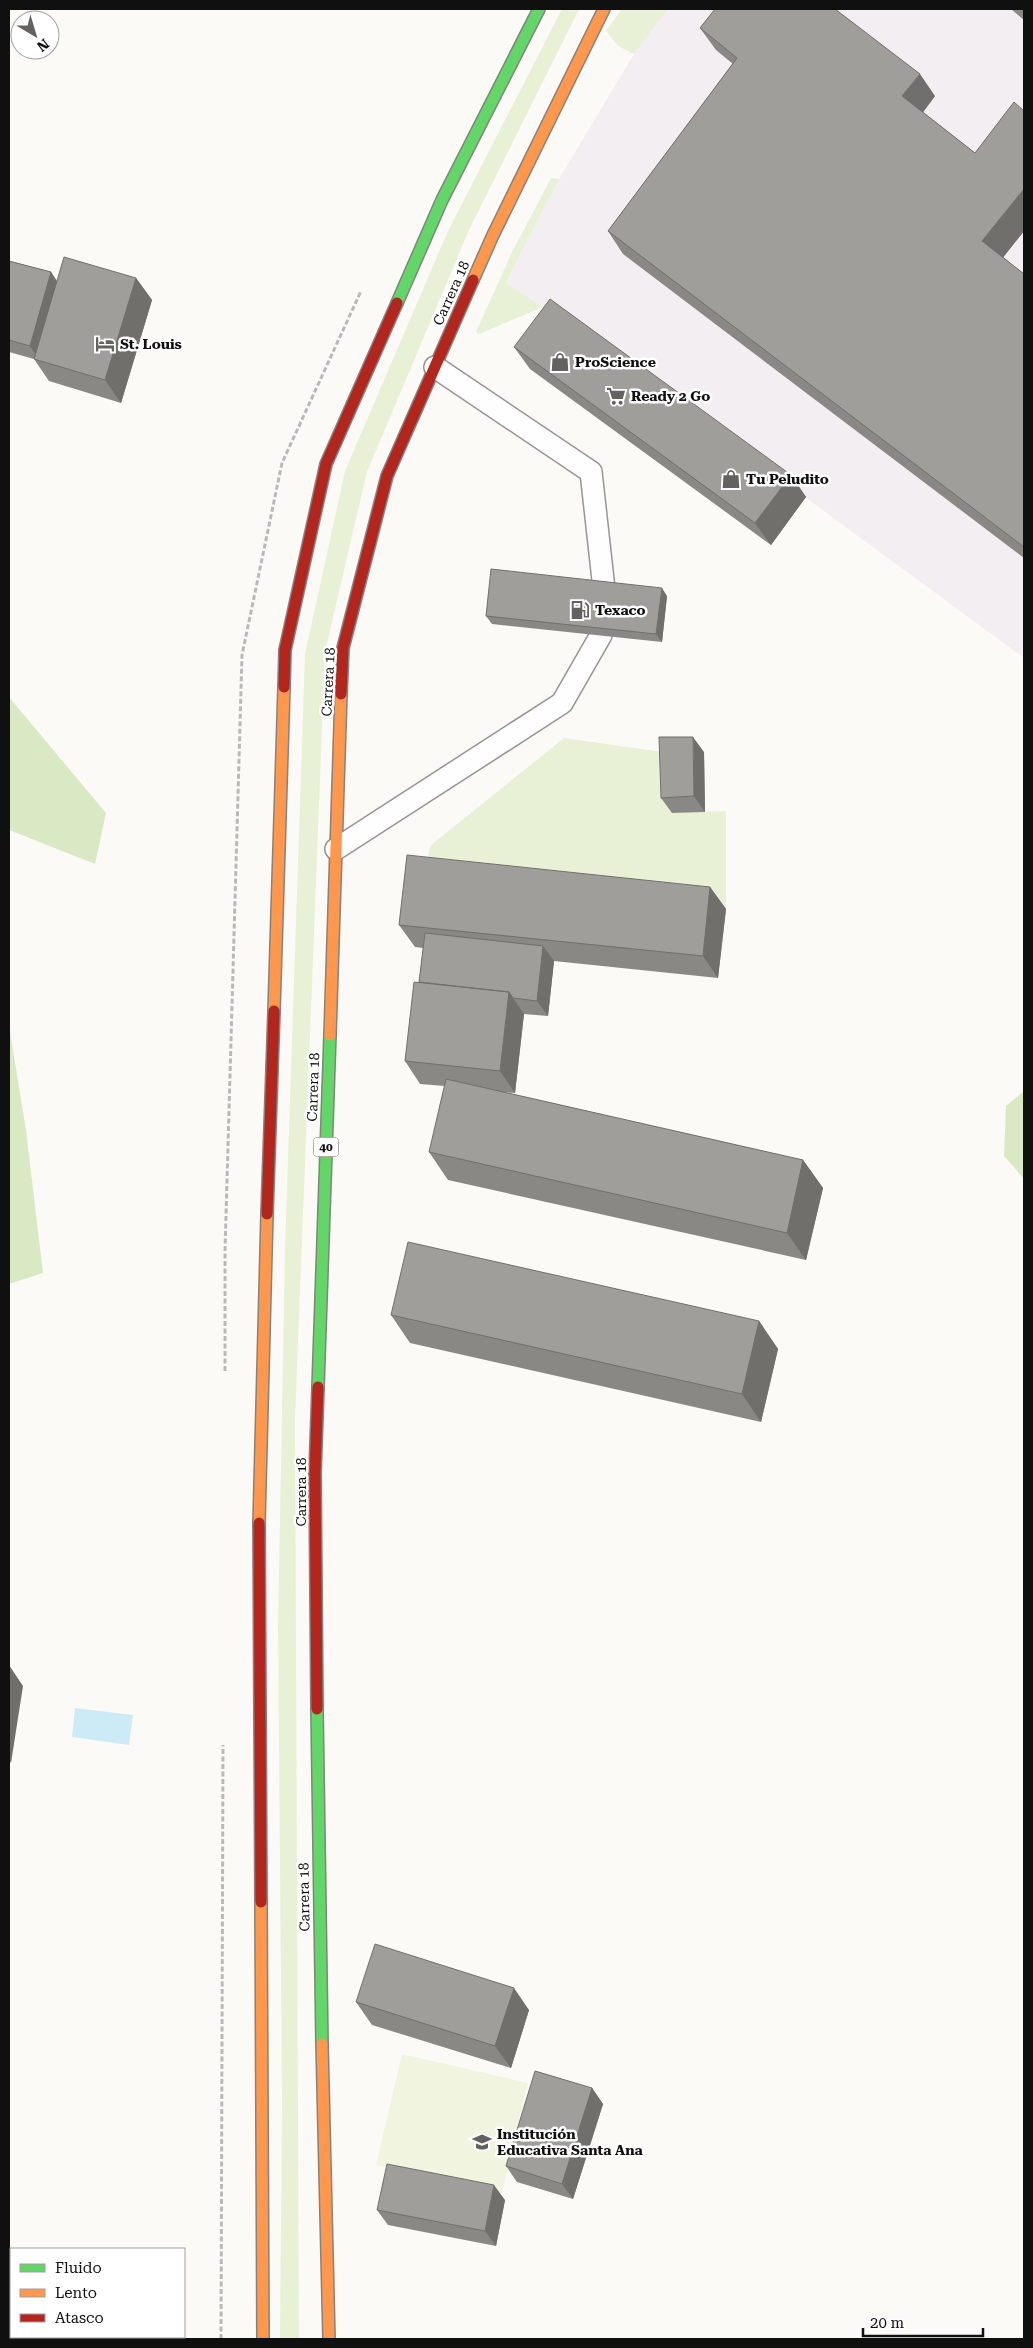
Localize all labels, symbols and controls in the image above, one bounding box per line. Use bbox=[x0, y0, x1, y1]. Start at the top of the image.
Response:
north arrow bbox=[10, 10, 60, 60]
text: N bbox=[34, 36, 52, 55]
street label: Carrera 18 bbox=[430, 258, 472, 328]
hotel icon: St. Louis bbox=[94, 333, 116, 355]
place label: St. Louis bbox=[120, 336, 182, 352]
shop icon: ProScience bbox=[549, 351, 571, 373]
place label: ProScience bbox=[575, 354, 656, 370]
supermarket icon: Ready 2 Go bbox=[605, 385, 627, 407]
place label: Ready 2 Go bbox=[631, 388, 710, 404]
shop icon: Tu Peludito bbox=[720, 468, 742, 490]
place label: Tu Peludito bbox=[746, 471, 829, 487]
fuel station icon: Texaco bbox=[569, 599, 591, 621]
place label: Texaco bbox=[595, 602, 646, 618]
street label: Carrera 18 bbox=[318, 647, 338, 717]
street label: Carrera 18 bbox=[304, 1052, 322, 1122]
road number: 40 bbox=[314, 1138, 338, 1156]
street label: Carrera 18 bbox=[293, 1457, 309, 1527]
street label: Carrera 18 bbox=[295, 1862, 313, 1932]
place label: Institución Educativa Santa Ana bbox=[497, 2126, 644, 2158]
school or university icon: Institución Educativa Santa Ana bbox=[471, 2131, 493, 2153]
legend bbox=[10, 2248, 185, 2338]
text: Fluido bbox=[55, 2259, 102, 2277]
text: Lento bbox=[55, 2284, 97, 2302]
scale bar bbox=[863, 2306, 983, 2338]
text: Atasco bbox=[55, 2309, 104, 2327]
text: 20 m bbox=[870, 2314, 905, 2332]

